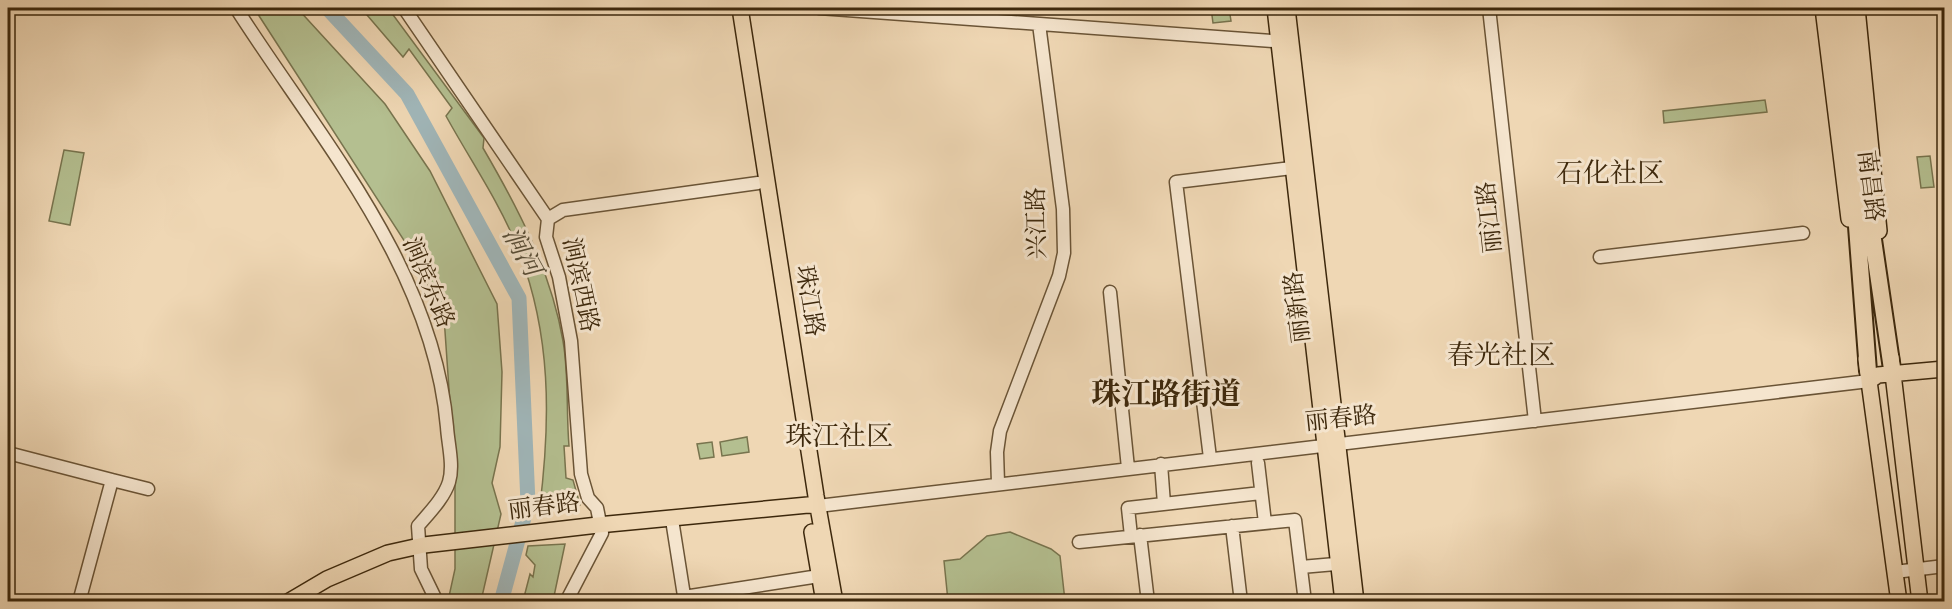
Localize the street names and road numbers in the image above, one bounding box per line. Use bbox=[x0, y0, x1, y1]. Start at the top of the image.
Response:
street label: 南昌路 bbox=[1848, 148, 1890, 224]
street label: 丽江路 bbox=[1470, 179, 1512, 255]
street label: 兴江路 bbox=[1020, 187, 1056, 259]
street label: 涧滨东路 bbox=[393, 232, 461, 334]
street label: 涧滨西路 bbox=[552, 235, 606, 335]
street label: 珠江路 bbox=[786, 263, 830, 339]
street label: 丽新路 bbox=[1278, 269, 1320, 345]
street label: 丽春路 bbox=[1303, 399, 1379, 441]
street label: 丽春路 bbox=[506, 487, 582, 529]

